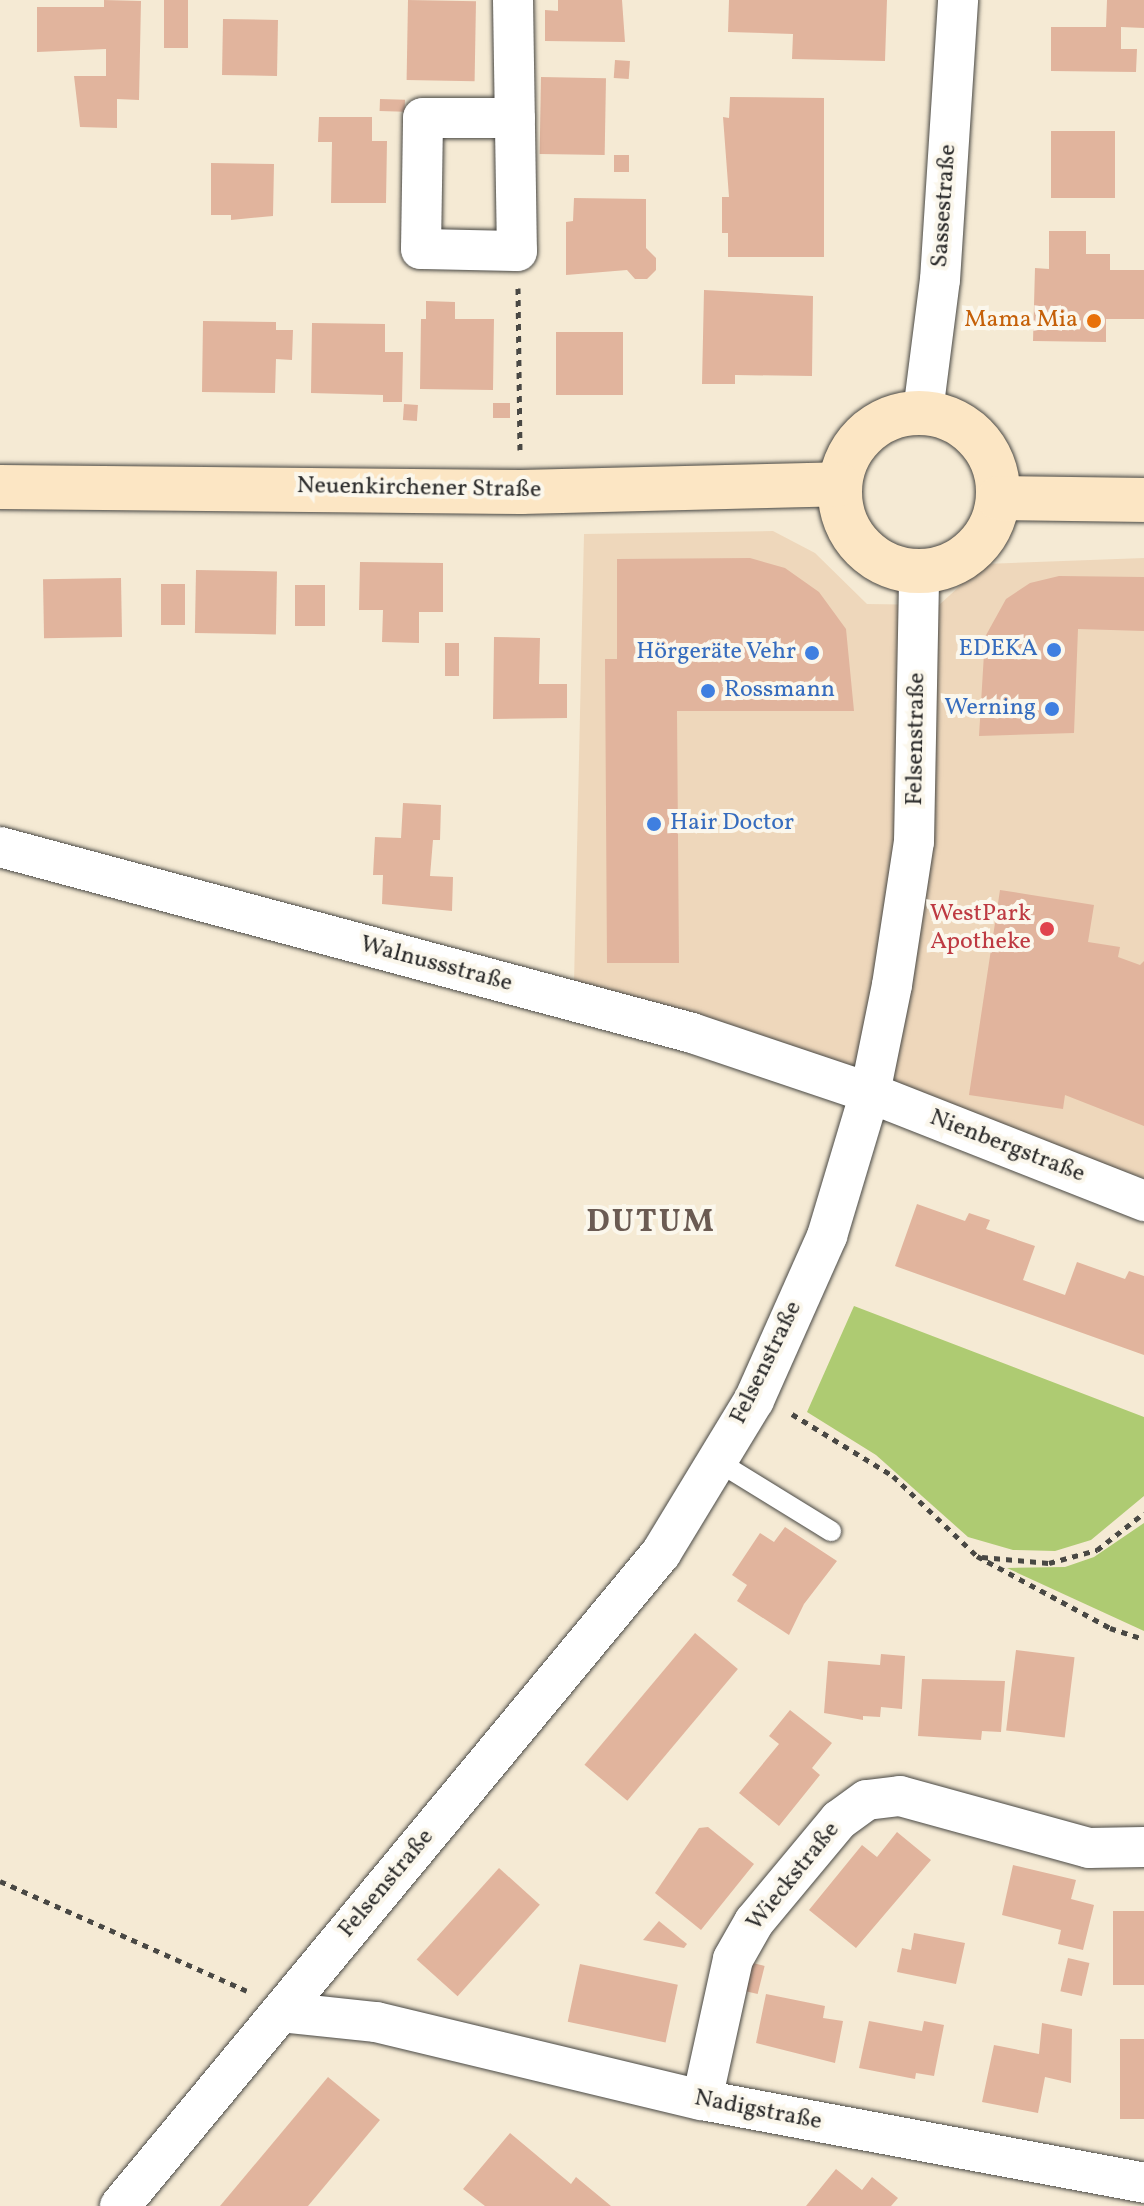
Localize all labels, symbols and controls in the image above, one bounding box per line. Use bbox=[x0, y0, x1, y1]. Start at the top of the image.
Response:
street label: Sassestraße bbox=[926, 143, 964, 269]
place label: Mama Mia bbox=[964, 307, 1078, 335]
marker: Mama Mia bbox=[1085, 312, 1103, 330]
street label: Neuenkirchener Straße bbox=[296, 472, 542, 506]
place label: EDEKA bbox=[958, 636, 1038, 664]
place label: Hörgeräte Vehr bbox=[636, 639, 796, 667]
marker: EDEKA bbox=[1045, 641, 1063, 659]
marker: Hörgeräte Vehr bbox=[803, 644, 821, 662]
street label: Felsenstraße bbox=[901, 672, 933, 806]
place label: Rossmann bbox=[724, 677, 835, 705]
marker: Rossmann bbox=[699, 682, 717, 700]
place label: Werning bbox=[944, 695, 1036, 723]
marker: Werning bbox=[1043, 700, 1061, 718]
place label: Hair Doctor bbox=[670, 810, 794, 838]
marker: Hair Doctor bbox=[645, 815, 663, 833]
place label: WestPark Apotheke bbox=[930, 901, 1031, 957]
marker: WestPark Apotheke bbox=[1038, 920, 1056, 938]
street label: Walnussstraße bbox=[357, 931, 515, 999]
street label: Nienbergstraße bbox=[925, 1104, 1089, 1190]
district label: DUTUM bbox=[586, 1204, 716, 1242]
street label: Felsenstraße bbox=[725, 1297, 809, 1429]
street label: Wieckstraße bbox=[741, 1817, 847, 1937]
street label: Felsenstraße bbox=[333, 1824, 441, 1944]
street label: Nadigstraße bbox=[692, 2085, 824, 2137]

